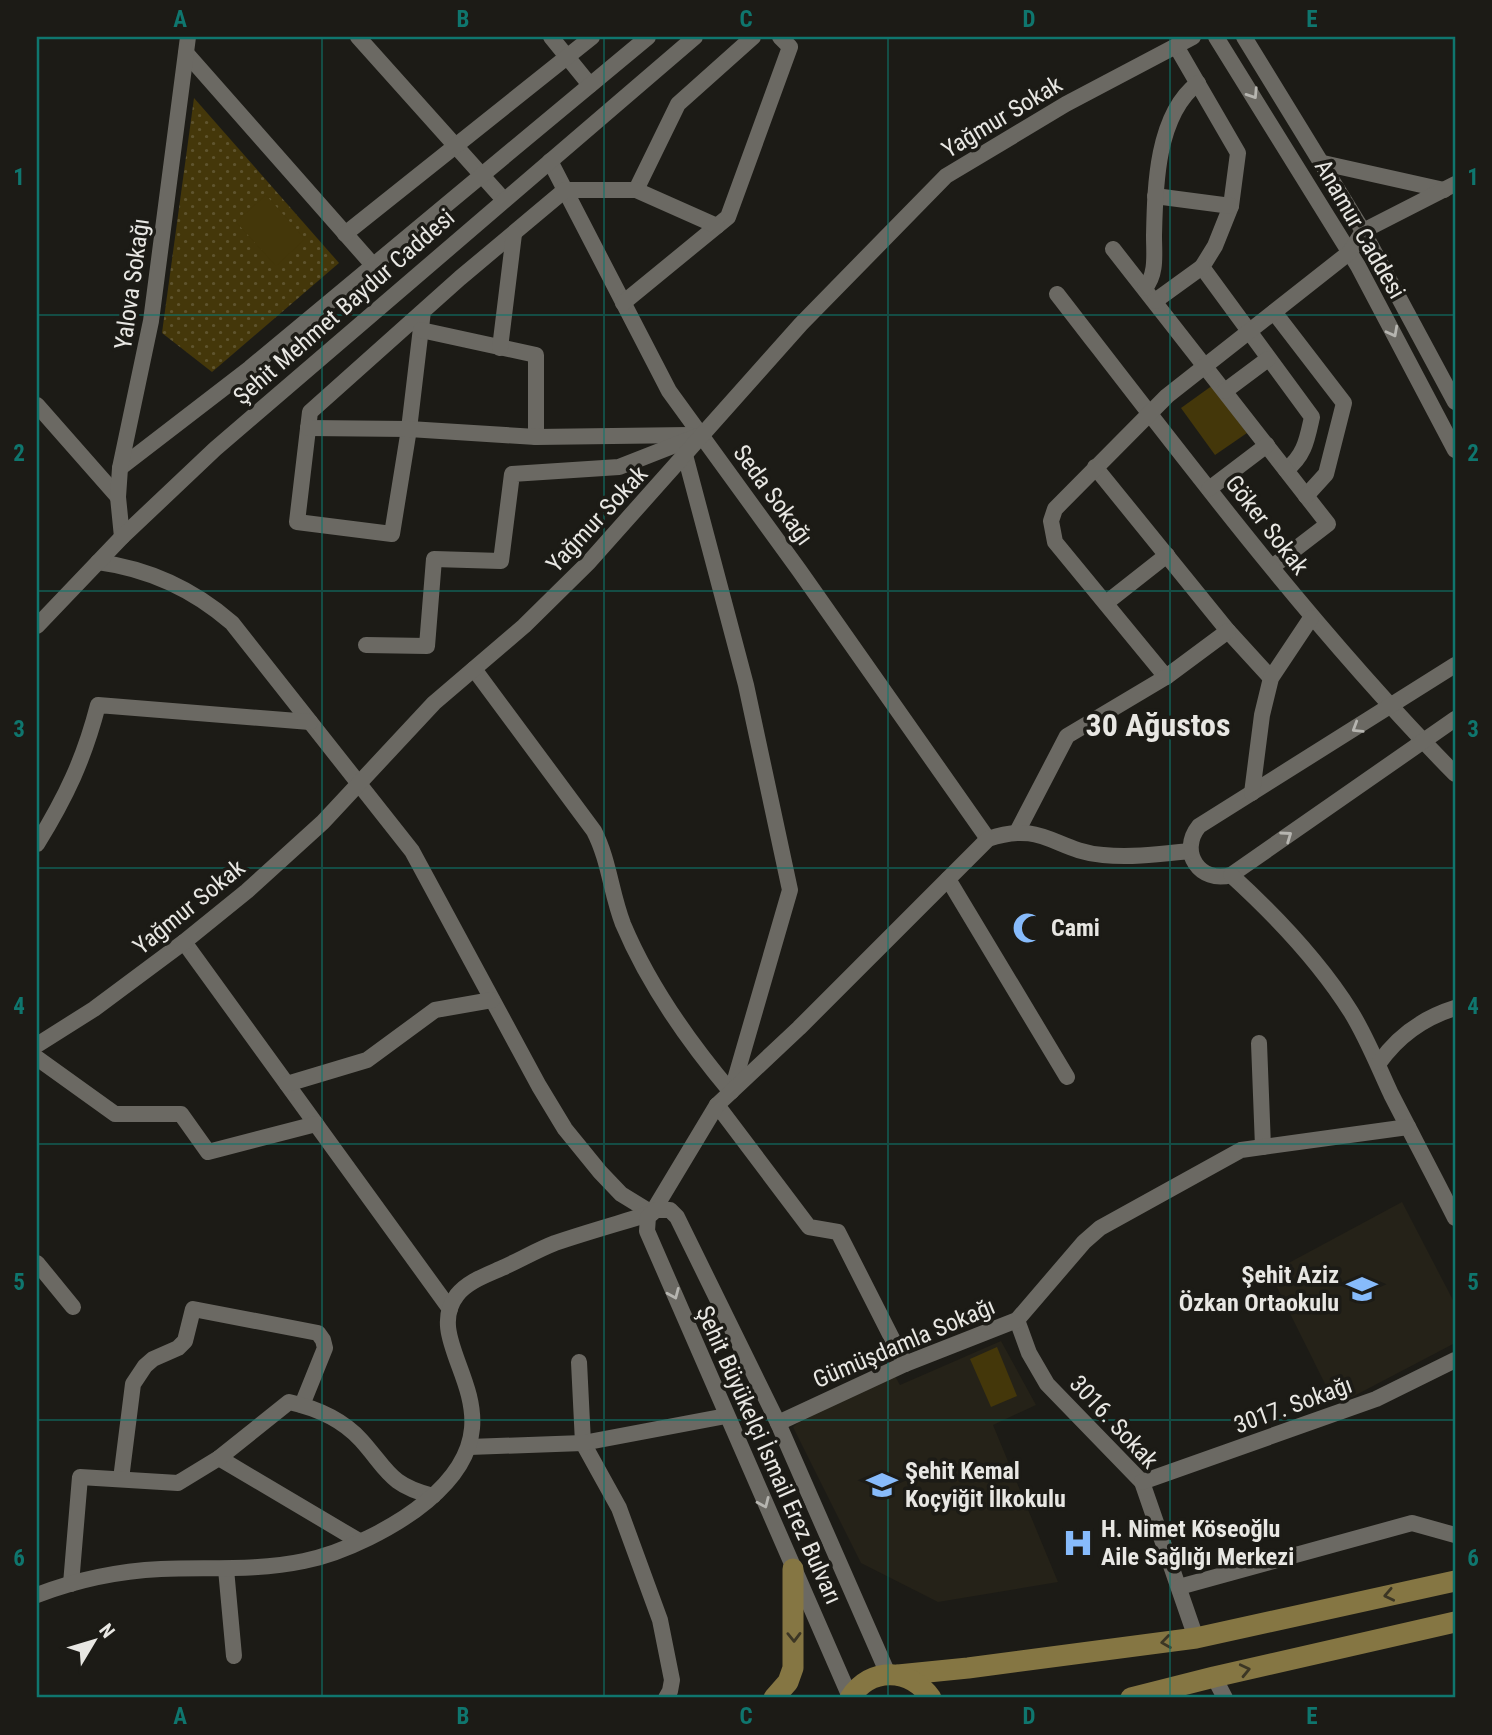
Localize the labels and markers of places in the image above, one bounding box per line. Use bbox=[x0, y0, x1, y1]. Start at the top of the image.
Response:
mosque icon: Cami bbox=[1011, 911, 1045, 945]
place label: Cami bbox=[1051, 914, 1100, 942]
place label: Şehit Aziz Özkan Ortaokulu bbox=[1179, 1261, 1339, 1317]
school or university icon: Şehit Aziz Özkan Ortaokulu bbox=[1345, 1272, 1379, 1306]
place label: Şehit Kemal Koçyiğit İlkokulu bbox=[905, 1457, 1066, 1513]
school or university icon: Şehit Kemal Koçyiğit İlkokulu bbox=[865, 1468, 899, 1502]
place label: H. Nimet Köseoğlu Aile Sağlığı Merkezi bbox=[1101, 1515, 1294, 1571]
hospital icon: H. Nimet Köseoğlu Aile Sağlığı Merkezi bbox=[1061, 1526, 1095, 1560]

